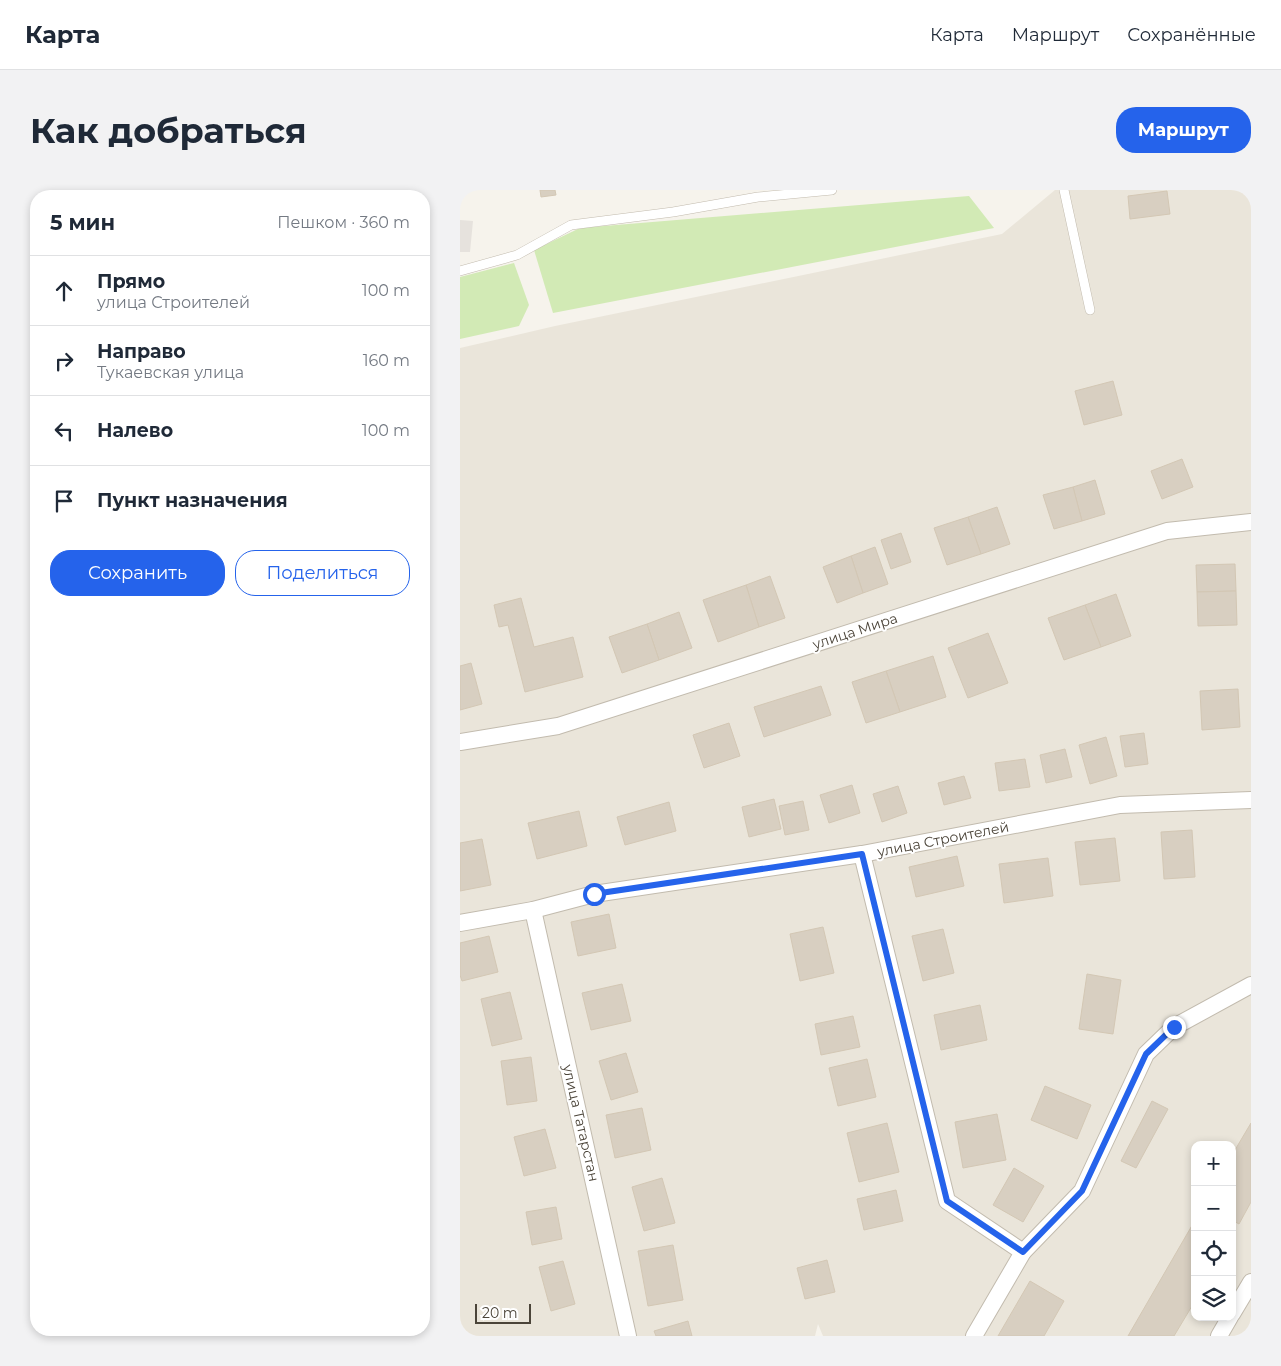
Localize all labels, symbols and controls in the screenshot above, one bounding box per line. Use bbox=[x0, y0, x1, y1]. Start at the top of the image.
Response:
text: Карта bbox=[25, 20, 100, 49]
text: Карта bbox=[930, 24, 984, 46]
text: Маршрут bbox=[1012, 24, 1099, 46]
text: Сохранённые bbox=[1127, 24, 1256, 46]
button: Маршрут bbox=[1116, 107, 1251, 153]
text: Как добраться bbox=[30, 109, 307, 152]
text: 5 мин bbox=[50, 210, 115, 235]
text: Пешком · 360 m bbox=[277, 213, 410, 232]
text: Прямо bbox=[97, 270, 165, 293]
icon: ahead bbox=[50, 277, 78, 305]
text: 100 m bbox=[362, 281, 410, 300]
text: улица Строителей bbox=[97, 293, 250, 312]
text: Направо bbox=[97, 340, 186, 363]
icon: right bbox=[50, 347, 78, 375]
text: 160 m bbox=[363, 351, 410, 370]
text: Тукаевская улица bbox=[97, 363, 244, 382]
icon: left bbox=[50, 417, 78, 445]
text: Налево bbox=[97, 419, 173, 442]
text: 100 m bbox=[362, 421, 410, 440]
icon: arrive bbox=[50, 487, 78, 515]
text: Пункт назначения bbox=[97, 489, 288, 512]
button: Сохранить bbox=[50, 550, 225, 596]
button: Поделиться bbox=[235, 550, 410, 596]
street label: улица Мира bbox=[809, 609, 900, 653]
street label: улица Строителей bbox=[875, 817, 1010, 861]
route start bbox=[583, 883, 606, 906]
route end bbox=[1163, 1016, 1186, 1039]
street label: улица Татарстан bbox=[559, 1062, 603, 1183]
map controls bbox=[1191, 1141, 1236, 1321]
button: + bbox=[1191, 1141, 1236, 1186]
button: − bbox=[1191, 1186, 1236, 1231]
button: locate bbox=[1191, 1231, 1236, 1276]
button: layers bbox=[1191, 1276, 1236, 1321]
scale bar bbox=[475, 1301, 531, 1324]
text: 20 m bbox=[482, 1304, 518, 1322]

